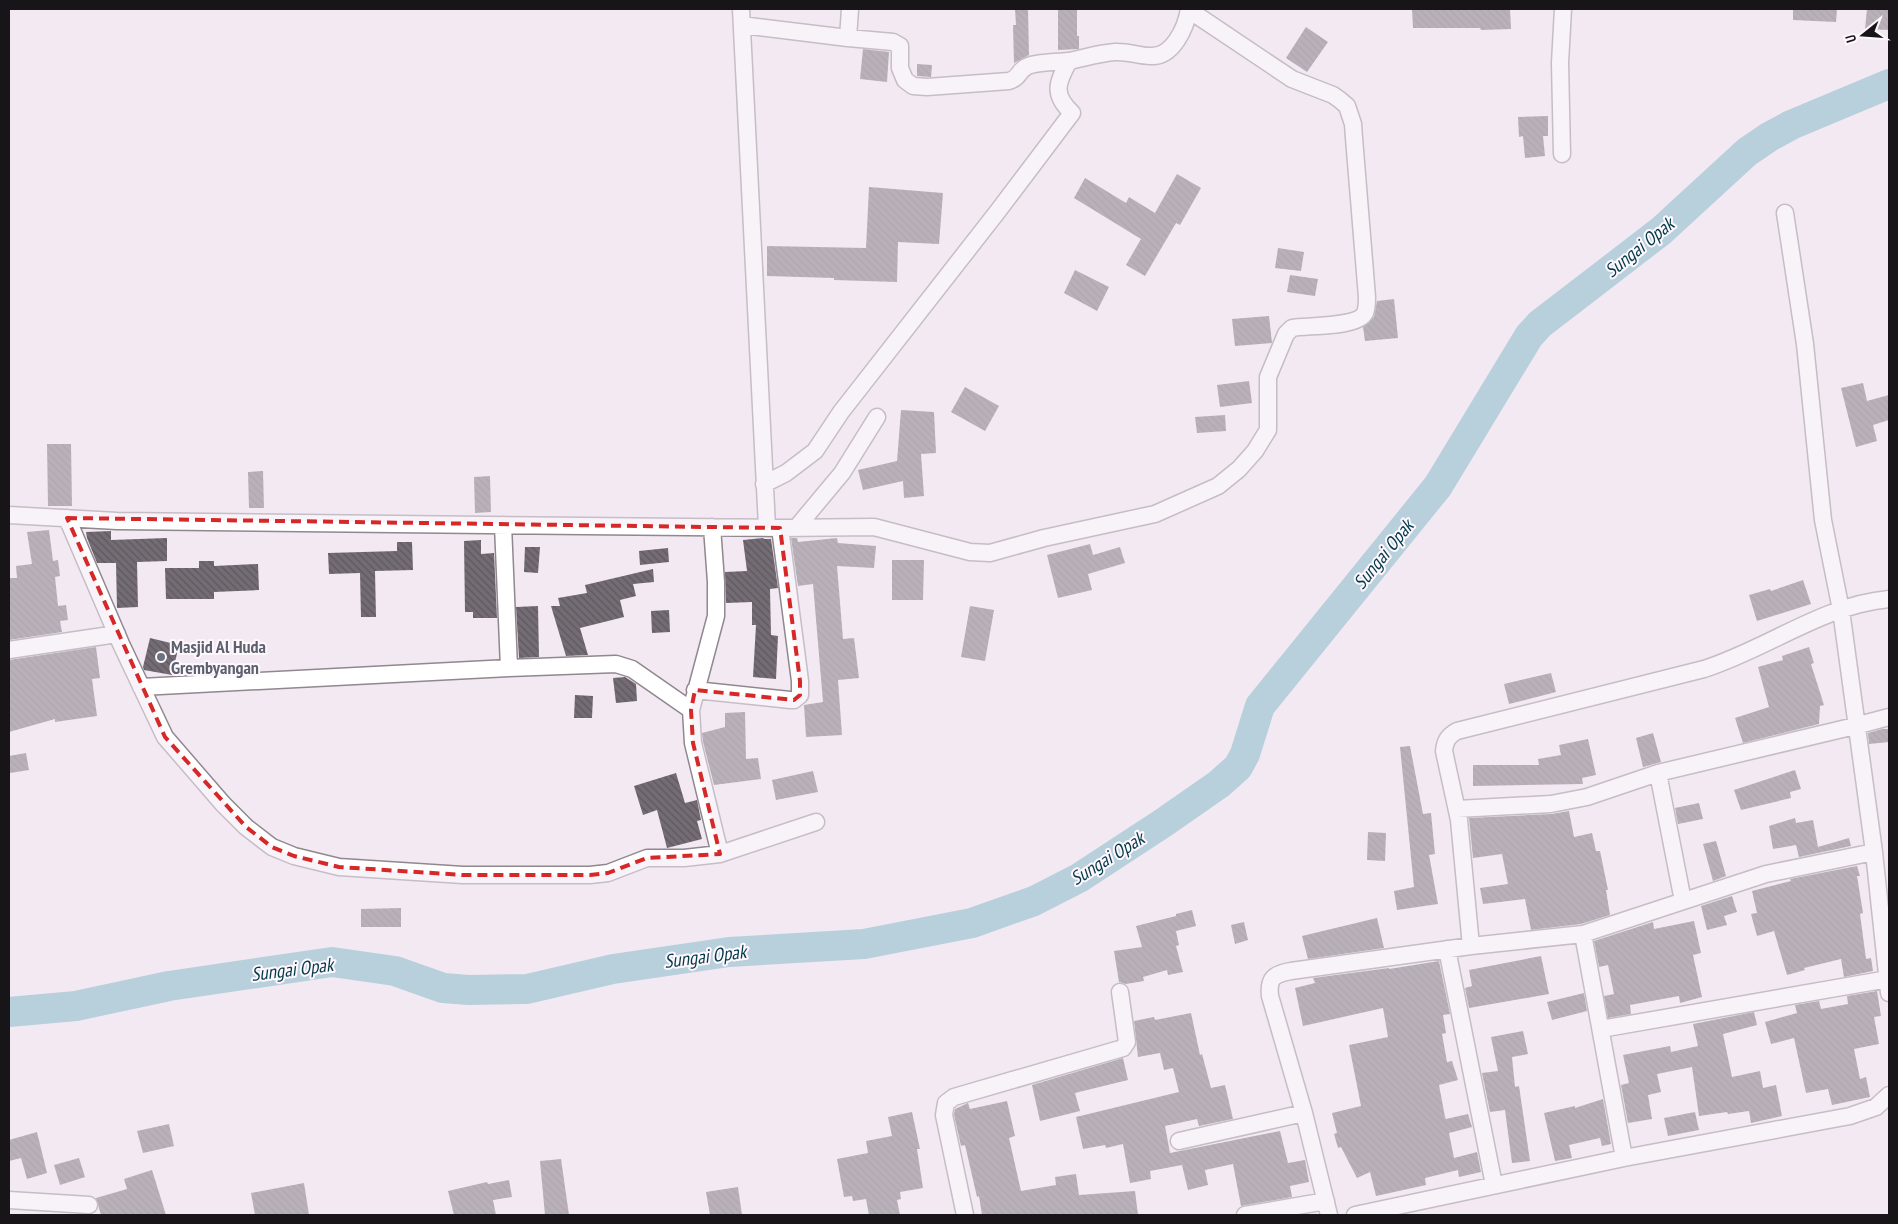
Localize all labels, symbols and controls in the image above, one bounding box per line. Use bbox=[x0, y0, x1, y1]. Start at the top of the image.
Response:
north arrow bbox=[1838, 10, 1888, 60]
text: U bbox=[1841, 33, 1860, 45]
water label: Sungai Opak bbox=[1599, 210, 1681, 282]
water label: Sungai Opak bbox=[1348, 512, 1420, 594]
place label: Masjid Al Huda Grembyangan bbox=[171, 635, 266, 679]
marker: Masjid Al Huda Grembyangan bbox=[155, 651, 167, 663]
water label: Sungai Opak bbox=[1066, 825, 1150, 890]
water label: Sungai Opak bbox=[663, 939, 750, 973]
water label: Sungai Opak bbox=[250, 952, 337, 986]

